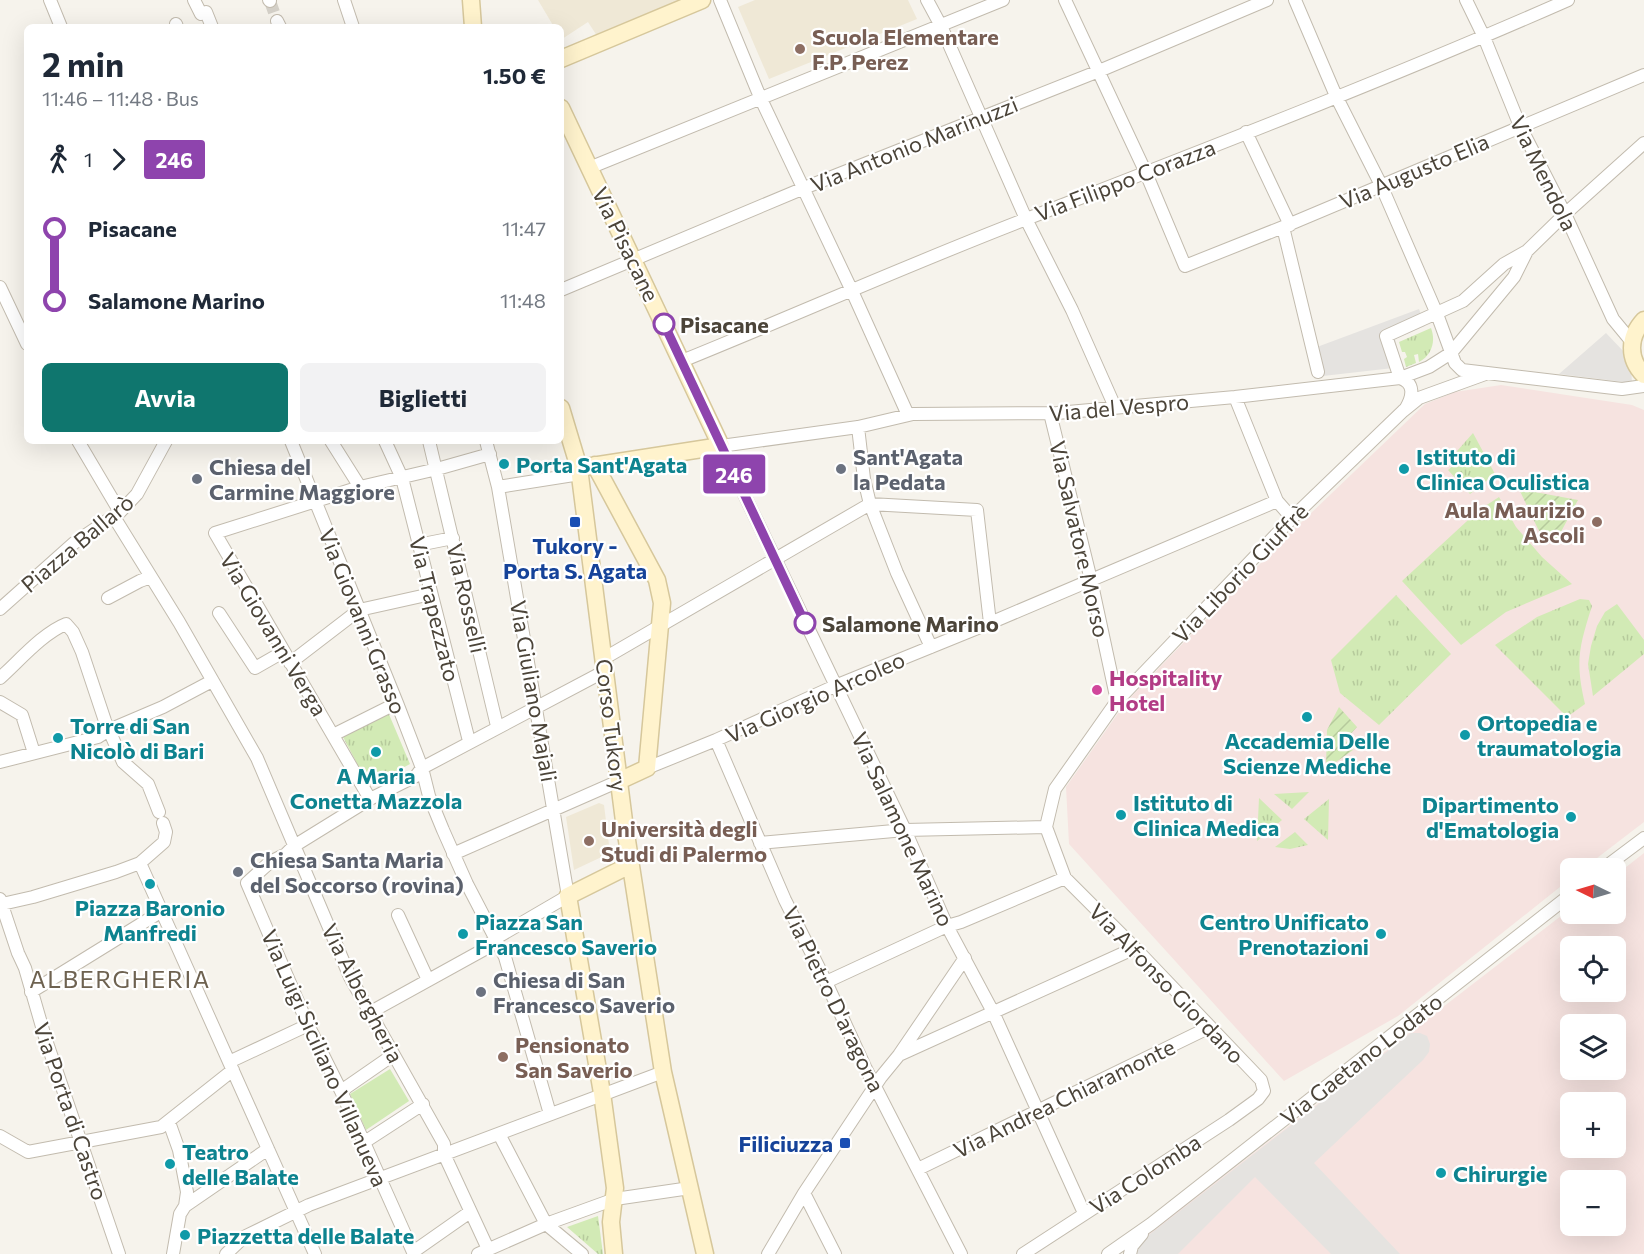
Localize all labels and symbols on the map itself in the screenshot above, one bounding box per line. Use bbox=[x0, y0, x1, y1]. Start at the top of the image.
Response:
place label: Scuola Elementare F.P. Perez bbox=[812, 23, 999, 75]
marker: Scuola Elementare F.P. Perez bbox=[793, 42, 807, 56]
street label: Via Antonio Marinuzzi bbox=[806, 90, 1022, 198]
street label: Via Mendola bbox=[1505, 111, 1583, 235]
street label: Via Augusto Elia bbox=[1335, 127, 1493, 215]
street label: Via Filippo Corazza bbox=[1031, 133, 1219, 227]
street label: Via Pisacane bbox=[587, 182, 665, 306]
place label: Pisacane bbox=[680, 311, 769, 338]
marker: Pisacane bbox=[653, 313, 675, 335]
street label: Via del Vespro bbox=[1048, 387, 1190, 427]
street label: Via Salvatore Morso bbox=[1044, 438, 1116, 640]
place label: Sant'Agata la Pedata bbox=[853, 443, 963, 495]
place label: Istituto di Clinica Oculistica bbox=[1416, 443, 1590, 495]
place label: Porta Sant'Agata bbox=[516, 451, 687, 478]
place label: Chiesa del Carmine Maggiore bbox=[209, 453, 395, 505]
line badge: 246 bbox=[700, 454, 768, 494]
marker: Porta Sant'Agata bbox=[497, 457, 511, 471]
marker: Sant'Agata la Pedata bbox=[834, 462, 848, 476]
marker: Istituto di Clinica Oculistica bbox=[1397, 462, 1411, 476]
marker: Chiesa del Carmine Maggiore bbox=[190, 472, 204, 486]
street label: Piazza Ballarò bbox=[15, 488, 139, 598]
place label: Aula Maurizio Ascoli bbox=[1444, 496, 1585, 548]
street label: Via Liborio Giuffrè bbox=[1166, 498, 1314, 648]
marker: Tukory - Porta S. Agata bbox=[568, 515, 582, 529]
marker: Aula Maurizio Ascoli bbox=[1590, 515, 1604, 529]
street label: Via Giovanni Grasso bbox=[313, 524, 413, 718]
place label: Tukory - Porta S. Agata bbox=[503, 532, 647, 584]
street label: Via Trapezzato bbox=[404, 534, 466, 684]
street label: Via Rosselli bbox=[441, 540, 493, 656]
street label: Via Giovanni Verga bbox=[215, 547, 333, 721]
street label: Via Giuliano Majali bbox=[505, 598, 563, 784]
place label: Salamone Marino bbox=[822, 610, 999, 637]
marker: Salamone Marino bbox=[794, 612, 816, 634]
street label: Via Giorgio Arcoleo bbox=[721, 645, 909, 749]
street label: Corso Tukory bbox=[590, 657, 634, 793]
place label: Hospitality Hotel bbox=[1109, 664, 1222, 716]
marker: Hospitality Hotel bbox=[1090, 683, 1104, 697]
place label: Ortopedia e traumatologia bbox=[1477, 709, 1621, 761]
marker: Accademia Delle Scienze Mediche bbox=[1300, 710, 1314, 724]
place label: Torre di San Nicolò di Bari bbox=[70, 712, 204, 764]
place label: Accademia Delle Scienze Mediche bbox=[1223, 727, 1391, 779]
street label: Via Salamone Marino bbox=[846, 728, 960, 930]
marker: Ortopedia e traumatologia bbox=[1458, 728, 1472, 742]
marker: Torre di San Nicolò di Bari bbox=[51, 731, 65, 745]
marker: A Maria Conetta Mazzola bbox=[369, 745, 383, 759]
place label: A Maria Conetta Mazzola bbox=[290, 762, 462, 814]
place label: Istituto di Clinica Medica bbox=[1133, 789, 1279, 841]
place label: Dipartimento d'Ematologia bbox=[1422, 791, 1559, 843]
marker: Istituto di Clinica Medica bbox=[1114, 808, 1128, 822]
marker: Dipartimento d'Ematologia bbox=[1564, 810, 1578, 824]
place label: Università degli Studi di Palermo bbox=[601, 815, 767, 867]
marker: Università degli Studi di Palermo bbox=[582, 834, 596, 848]
place label: Chiesa Santa Maria del Soccorso (rovina) bbox=[250, 846, 464, 898]
north arrow bbox=[1560, 858, 1626, 924]
marker: Chiesa Santa Maria del Soccorso (rovina) bbox=[231, 865, 245, 879]
marker: Piazza Baronio Manfredi bbox=[143, 877, 157, 891]
place label: Piazza Baronio Manfredi bbox=[75, 894, 225, 946]
street label: Via Alfonso Giordano bbox=[1084, 897, 1250, 1069]
street label: Via Pietro D'aragona bbox=[777, 902, 891, 1096]
place label: Piazza San Francesco Saverio bbox=[475, 908, 657, 960]
place label: Centro Unificato Prenotazioni bbox=[1200, 908, 1369, 960]
street label: Via Albergheria bbox=[316, 919, 410, 1067]
street label: Via Luigi Siciliano Villanueva bbox=[256, 925, 394, 1191]
marker: Piazza San Francesco Saverio bbox=[456, 927, 470, 941]
marker: Centro Unificato Prenotazioni bbox=[1374, 927, 1388, 941]
district label: ALBERGHERIA bbox=[29, 964, 211, 993]
place label: Chiesa di San Francesco Saverio bbox=[493, 966, 675, 1018]
marker: Chiesa di San Francesco Saverio bbox=[474, 985, 488, 999]
street label: Via Gaetano Lodato bbox=[1275, 987, 1447, 1131]
street label: Via Porta di Castro bbox=[28, 1019, 114, 1203]
place label: Pensionato San Saverio bbox=[515, 1031, 633, 1083]
street label: Via Andrea Chiaramonte bbox=[949, 1033, 1179, 1163]
marker: Pensionato San Saverio bbox=[496, 1050, 510, 1064]
street label: Via Colomba bbox=[1084, 1128, 1206, 1220]
place label: Filiciuzza bbox=[738, 1130, 833, 1157]
marker: Filiciuzza bbox=[838, 1136, 852, 1150]
place label: Teatro delle Balate bbox=[182, 1138, 299, 1190]
marker: Teatro delle Balate bbox=[163, 1157, 177, 1171]
place label: Chirurgie bbox=[1453, 1160, 1547, 1187]
marker: Chirurgie bbox=[1434, 1166, 1448, 1180]
place label: Piazzetta delle Balate bbox=[197, 1222, 414, 1249]
marker: Piazzetta delle Balate bbox=[178, 1228, 192, 1242]

